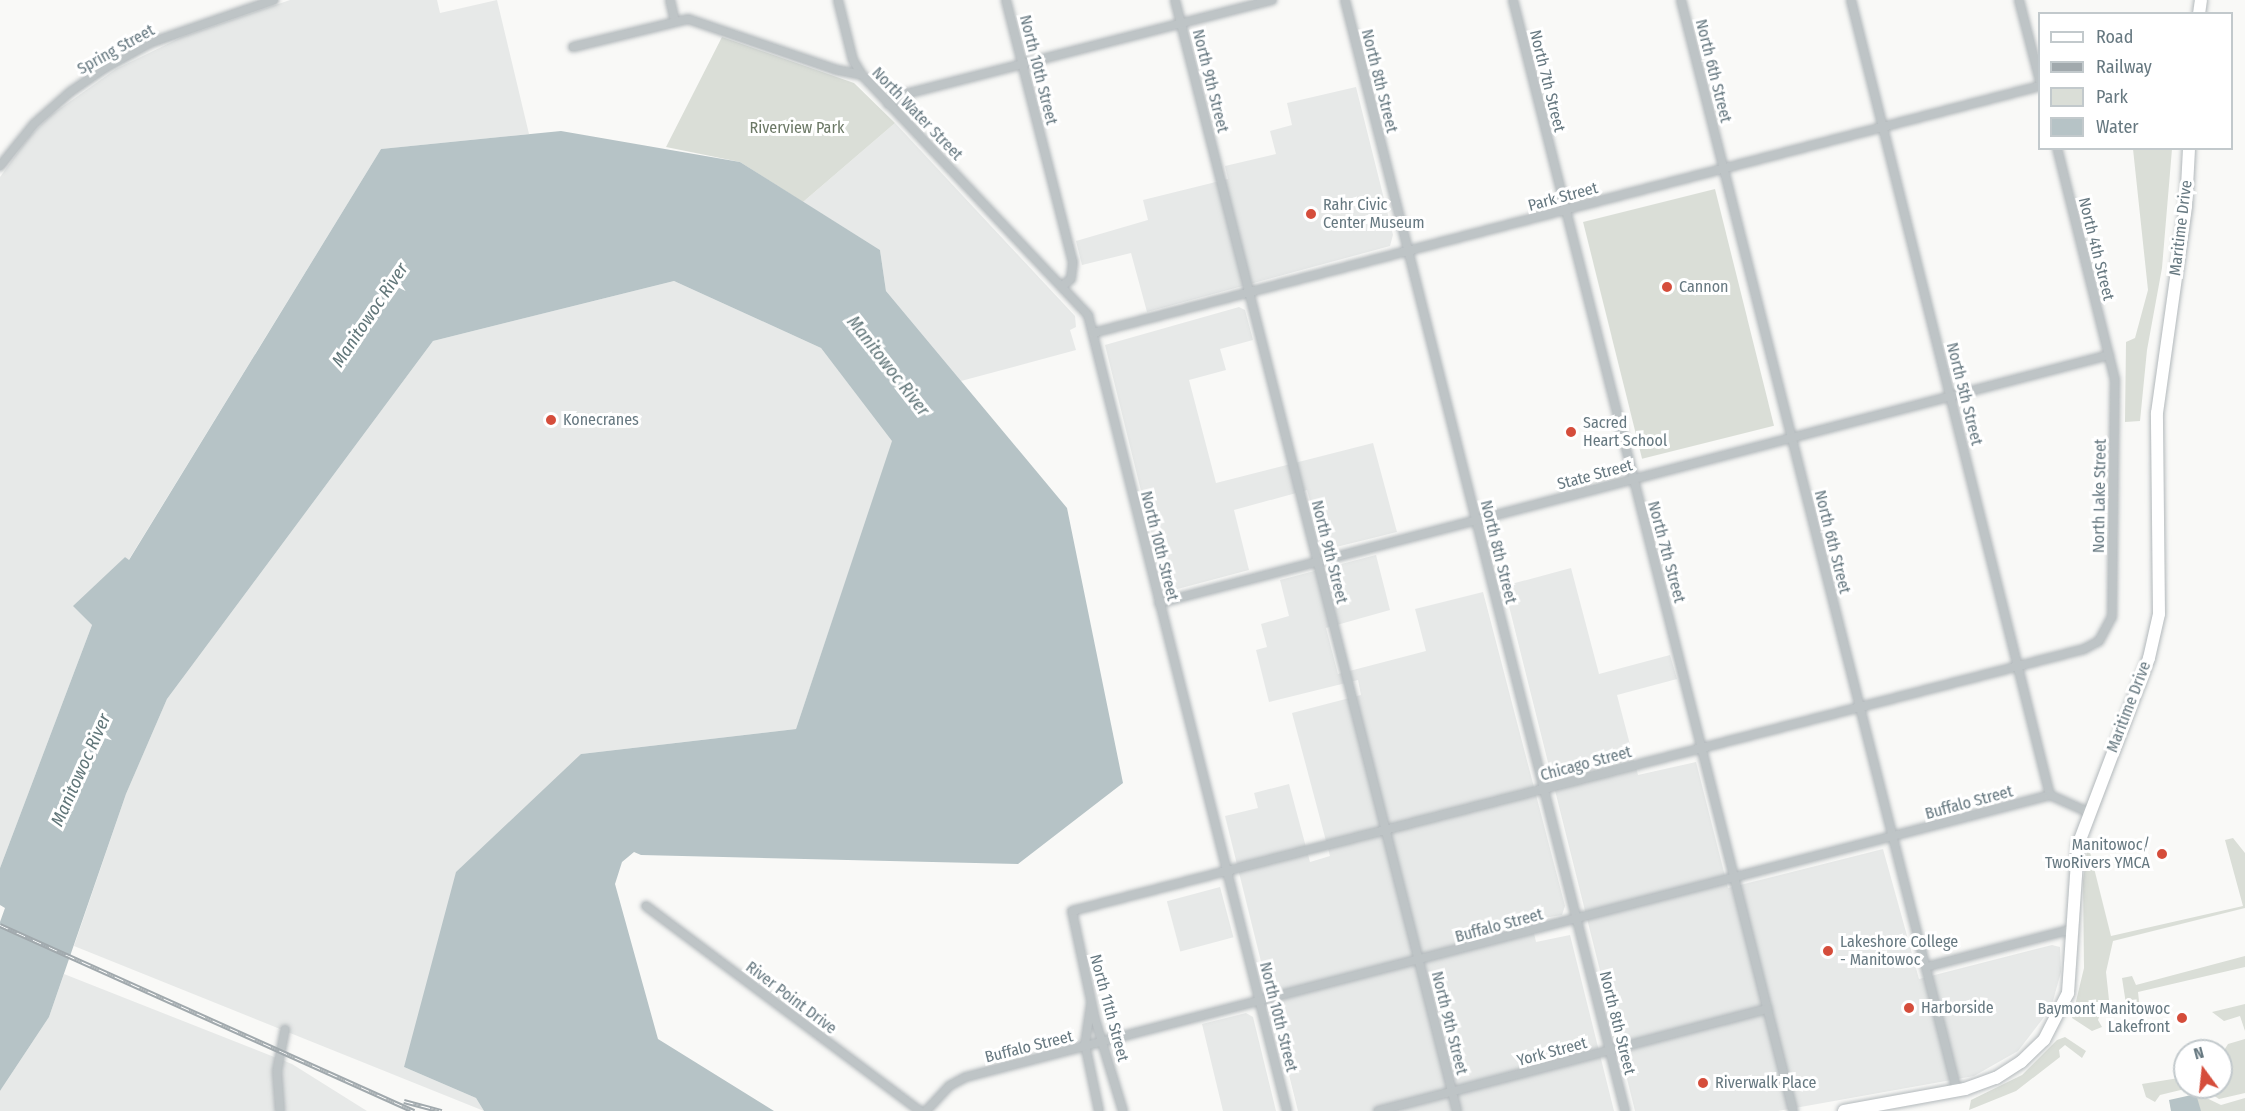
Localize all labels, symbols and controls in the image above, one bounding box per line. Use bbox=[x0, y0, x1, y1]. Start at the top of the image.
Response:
legend bbox=[2038, 12, 2233, 150]
street label: North 10th Street bbox=[1015, 13, 1061, 127]
street label: North 6th Street bbox=[1691, 17, 1735, 125]
street label: Spring Street bbox=[74, 21, 158, 79]
text: Road bbox=[2096, 26, 2133, 48]
street label: North 9th Street bbox=[1188, 27, 1232, 135]
street label: North 8th Street bbox=[1357, 27, 1401, 135]
street label: North 7th Street bbox=[1525, 28, 1569, 134]
text: Railway bbox=[2096, 56, 2152, 78]
street label: North Water Street bbox=[868, 63, 966, 165]
text: Park bbox=[2096, 86, 2128, 108]
text: Water bbox=[2096, 116, 2139, 138]
park label: Riverview Park bbox=[749, 118, 845, 138]
street label: Park Street bbox=[1526, 178, 1600, 216]
street label: Maritime Drive bbox=[2166, 179, 2196, 277]
place label: Rahr Civic Center Museum bbox=[1323, 195, 1425, 233]
street label: North 4th Street bbox=[2074, 195, 2118, 303]
marker: Rahr Civic Center Museum bbox=[1304, 207, 1318, 221]
water label: Manitowoc River bbox=[327, 259, 413, 371]
place label: Cannon bbox=[1679, 277, 1729, 297]
marker: Cannon bbox=[1660, 280, 1674, 294]
water label: Manitowoc River bbox=[842, 312, 934, 420]
street label: North 5th Street bbox=[1942, 341, 1986, 447]
place label: Konecranes bbox=[563, 410, 639, 430]
marker: Konecranes bbox=[544, 413, 558, 427]
place label: Sacred Heart School bbox=[1583, 413, 1667, 451]
marker: Sacred Heart School bbox=[1564, 425, 1578, 439]
street label: North Lake Street bbox=[2089, 439, 2111, 553]
street label: State Street bbox=[1555, 456, 1635, 494]
street label: North 6th Street bbox=[1810, 488, 1854, 596]
street label: North 10th Street bbox=[1136, 489, 1182, 603]
street label: North 9th Street bbox=[1307, 498, 1351, 606]
street label: North 8th Street bbox=[1476, 498, 1520, 606]
street label: North 7th Street bbox=[1643, 499, 1689, 605]
street label: Maritime Drive bbox=[2103, 659, 2155, 755]
water label: Manitowoc River bbox=[47, 710, 115, 830]
street label: Chicago Street bbox=[1538, 743, 1634, 785]
street label: Buffalo Street bbox=[1923, 782, 2015, 824]
place label: Manitowoc/ TwoRivers YMCA bbox=[2045, 835, 2150, 873]
marker: Manitowoc/ TwoRivers YMCA bbox=[2155, 847, 2169, 861]
street label: Buffalo Street bbox=[1453, 905, 1545, 947]
place label: Lakeshore College - Manitowoc bbox=[1840, 932, 1958, 970]
marker: Lakeshore College - Manitowoc bbox=[1821, 944, 1835, 958]
street label: North 11th Street bbox=[1085, 952, 1133, 1064]
street label: River Point Drive bbox=[742, 958, 840, 1038]
street label: North 10th Street bbox=[1255, 960, 1301, 1074]
street label: North 9th Street bbox=[1427, 969, 1471, 1077]
street label: North 8th Street bbox=[1595, 969, 1639, 1077]
place label: Harborside bbox=[1921, 998, 1994, 1018]
place label: Baymont Manitowoc Lakefront bbox=[2038, 999, 2170, 1037]
marker: Harborside bbox=[1902, 1001, 1916, 1015]
marker: Baymont Manitowoc Lakefront bbox=[2175, 1011, 2189, 1025]
street label: Buffalo Street bbox=[983, 1027, 1075, 1067]
street label: York Street bbox=[1515, 1033, 1589, 1071]
north arrow bbox=[2173, 1039, 2233, 1099]
text: N bbox=[2192, 1043, 2206, 1063]
place label: Riverwalk Place bbox=[1715, 1073, 1816, 1093]
marker: Riverwalk Place bbox=[1696, 1076, 1710, 1090]

